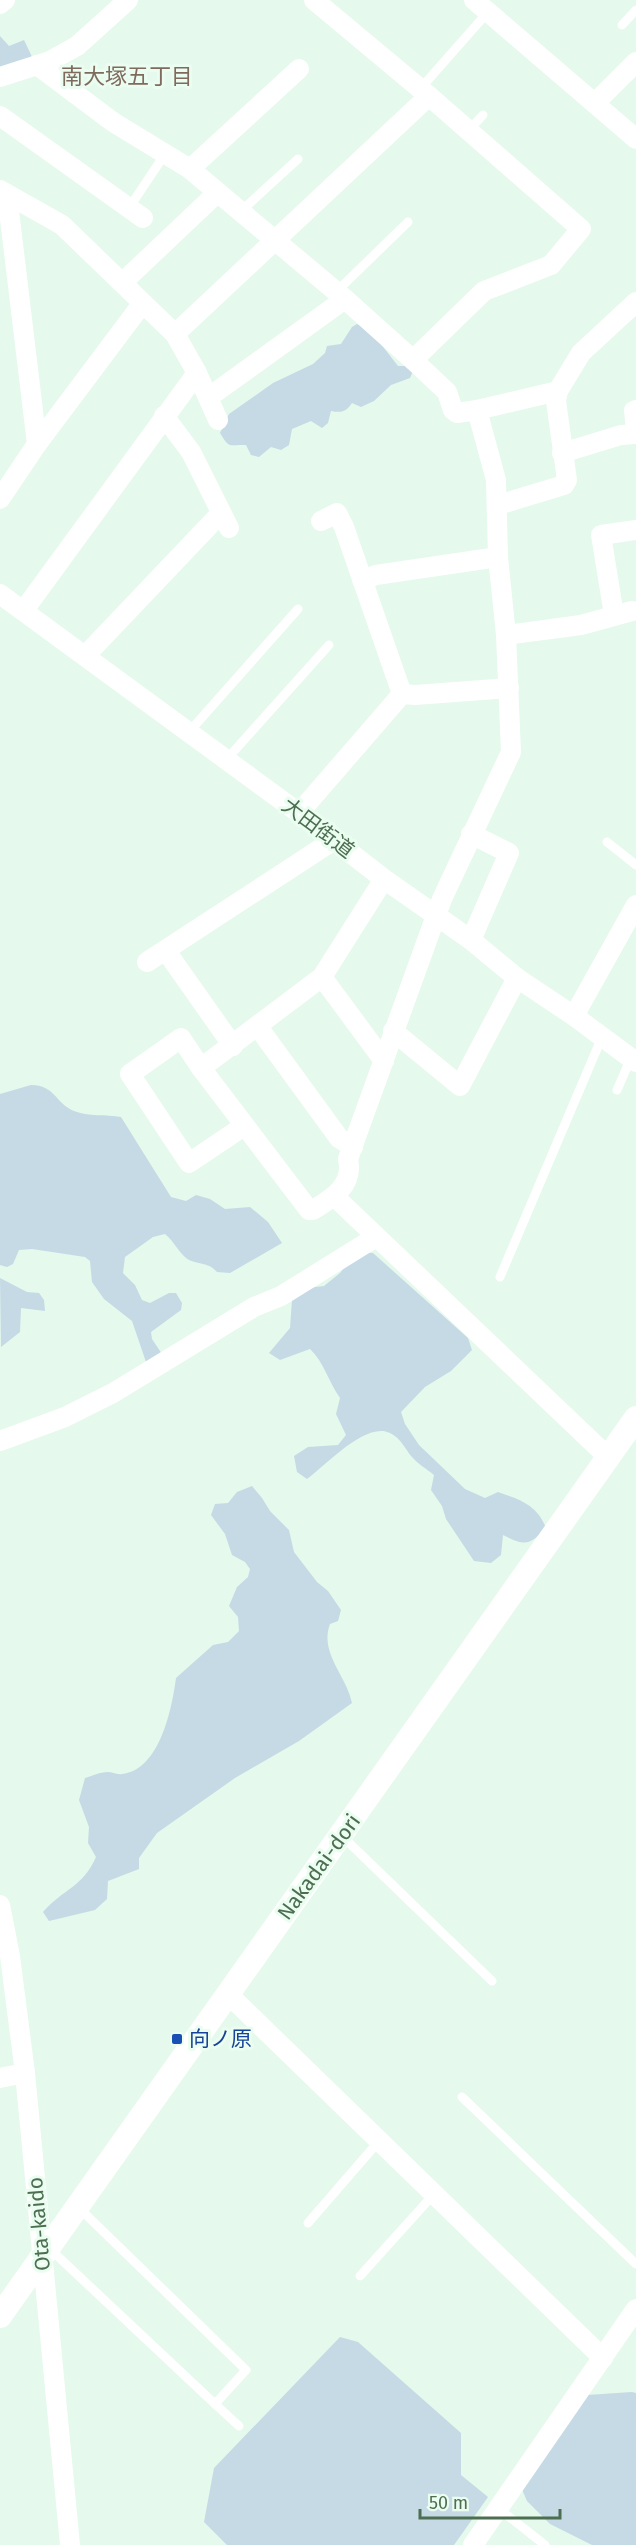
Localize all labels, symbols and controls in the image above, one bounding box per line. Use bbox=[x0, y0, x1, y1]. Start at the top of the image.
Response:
district label: 南大塚五丁目 bbox=[61, 63, 193, 90]
street label: 大田街道 bbox=[277, 792, 359, 864]
street label: Nakadai-dori bbox=[272, 1809, 366, 1925]
place label: 向ノ原 bbox=[189, 2026, 252, 2052]
marker: 向ノ原 bbox=[170, 2032, 184, 2046]
street label: Ota-kaido bbox=[22, 2176, 56, 2272]
scale bar bbox=[420, 2482, 560, 2520]
text: 50 m bbox=[429, 2492, 468, 2514]

